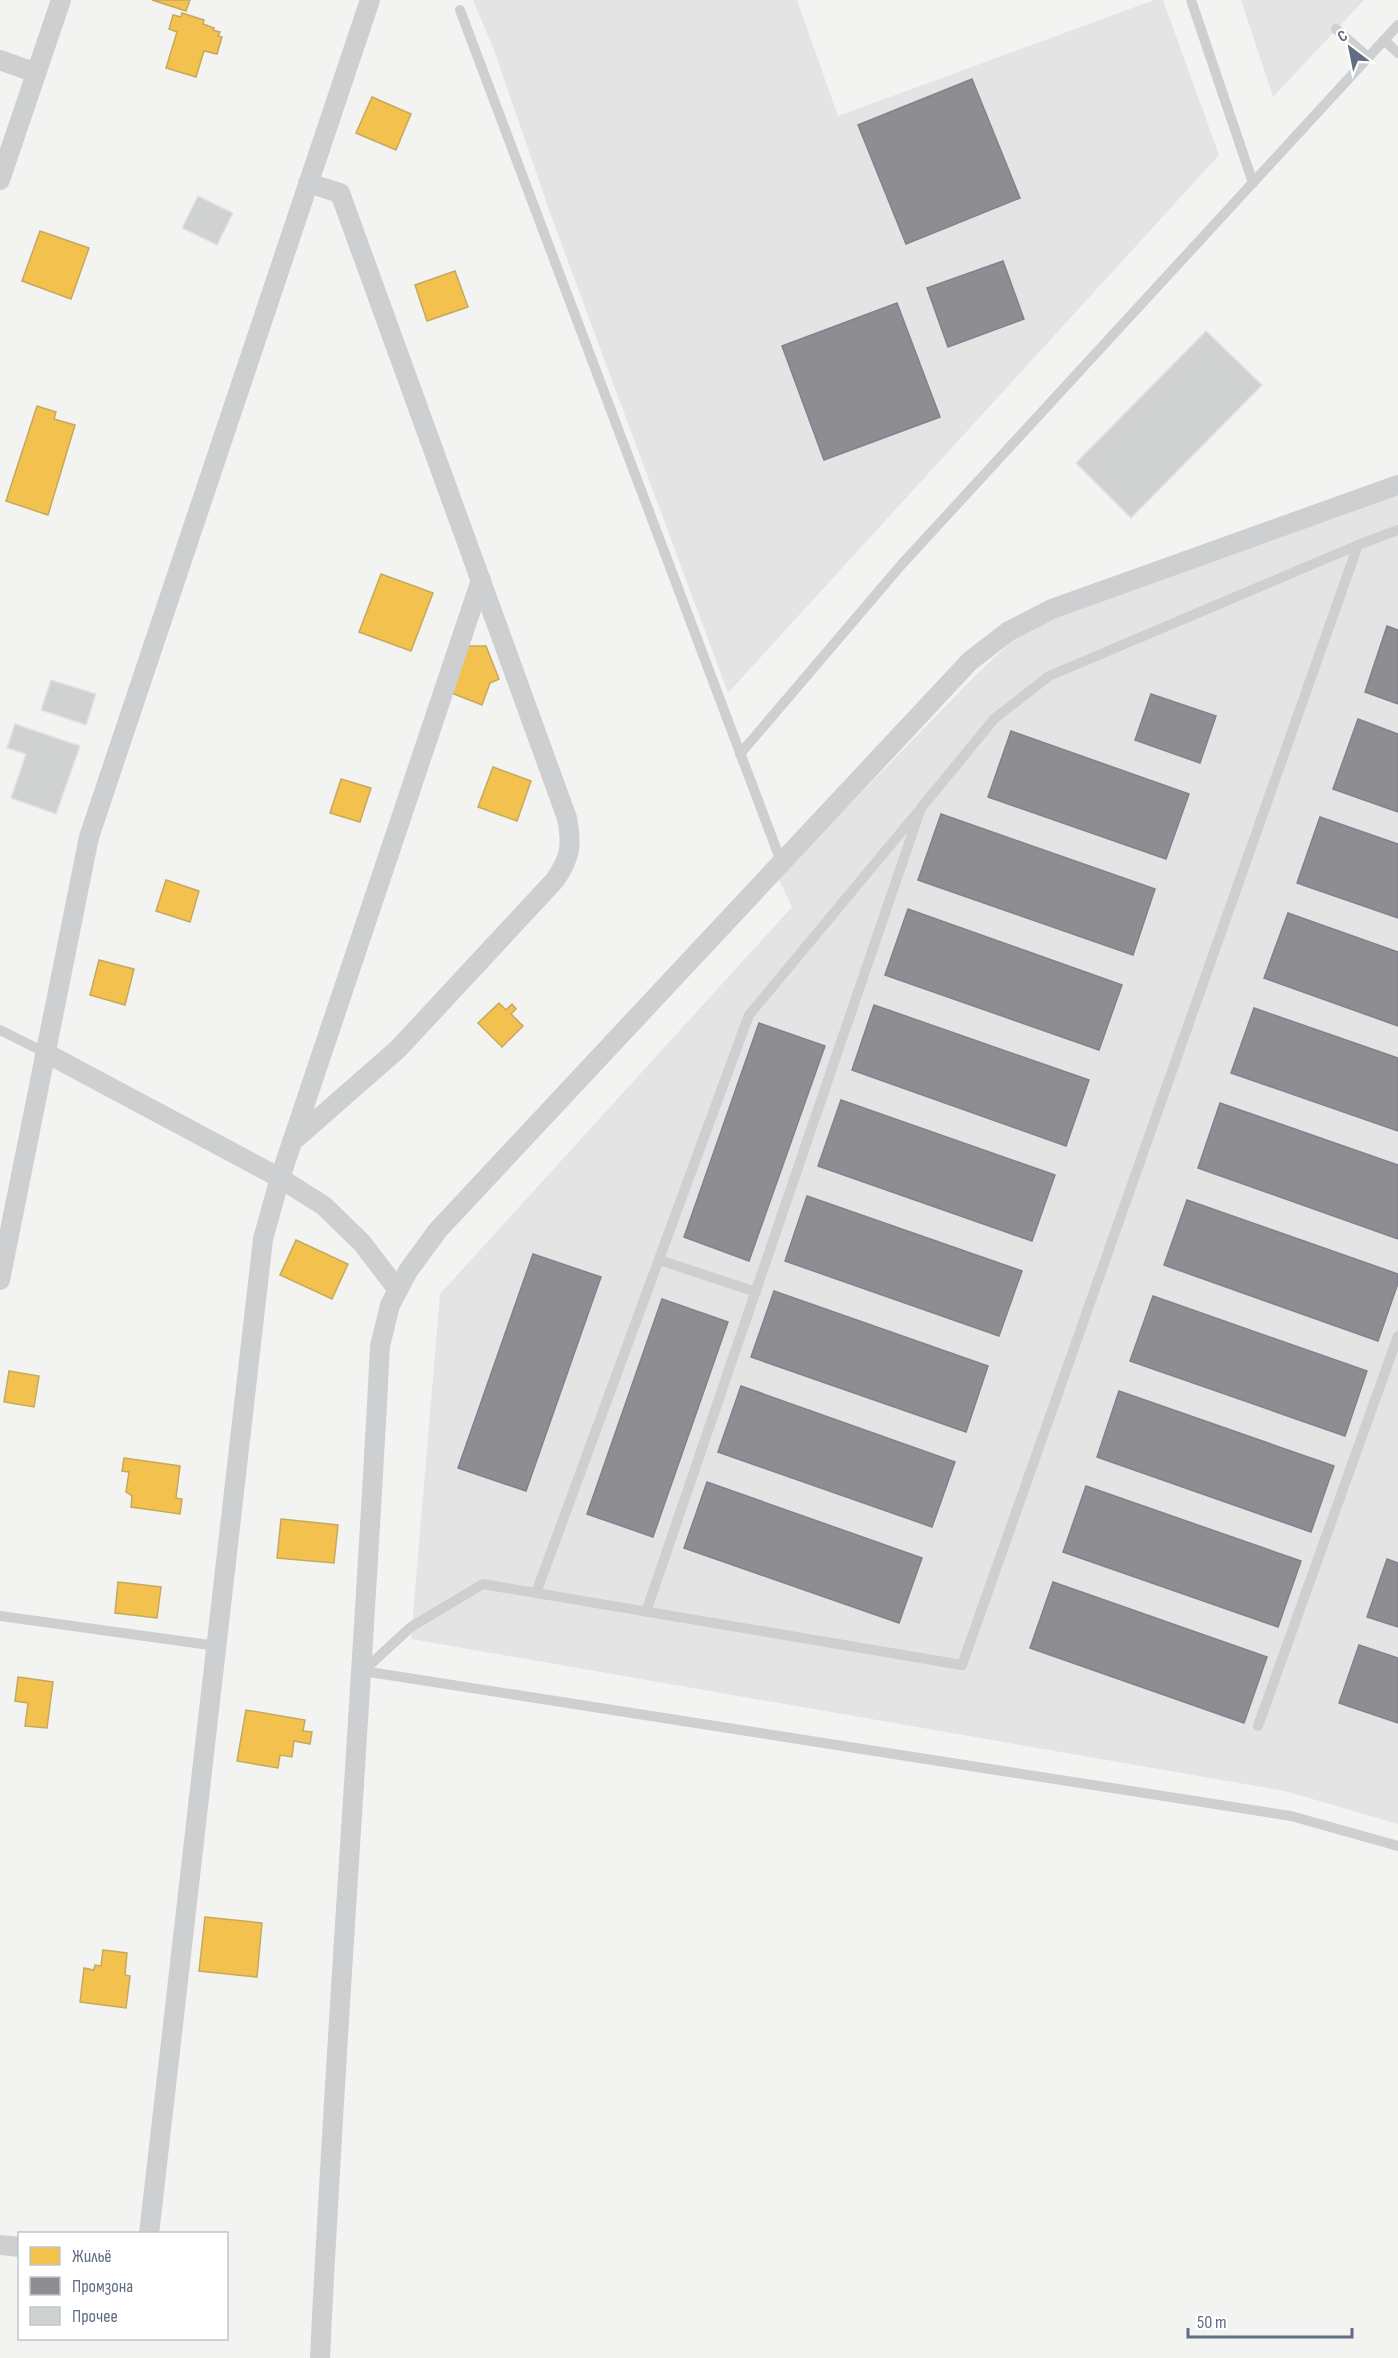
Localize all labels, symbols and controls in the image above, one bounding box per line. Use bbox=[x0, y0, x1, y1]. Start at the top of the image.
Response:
north arrow bbox=[1320, 18, 1380, 78]
text: С bbox=[1334, 26, 1351, 47]
legend bbox=[18, 2232, 228, 2340]
text: Жильё bbox=[72, 2246, 112, 2267]
text: Промзона bbox=[72, 2276, 133, 2297]
scale bar bbox=[1188, 2301, 1352, 2339]
text: Прочее bbox=[72, 2306, 118, 2327]
text: 50 m bbox=[1197, 2312, 1227, 2333]

